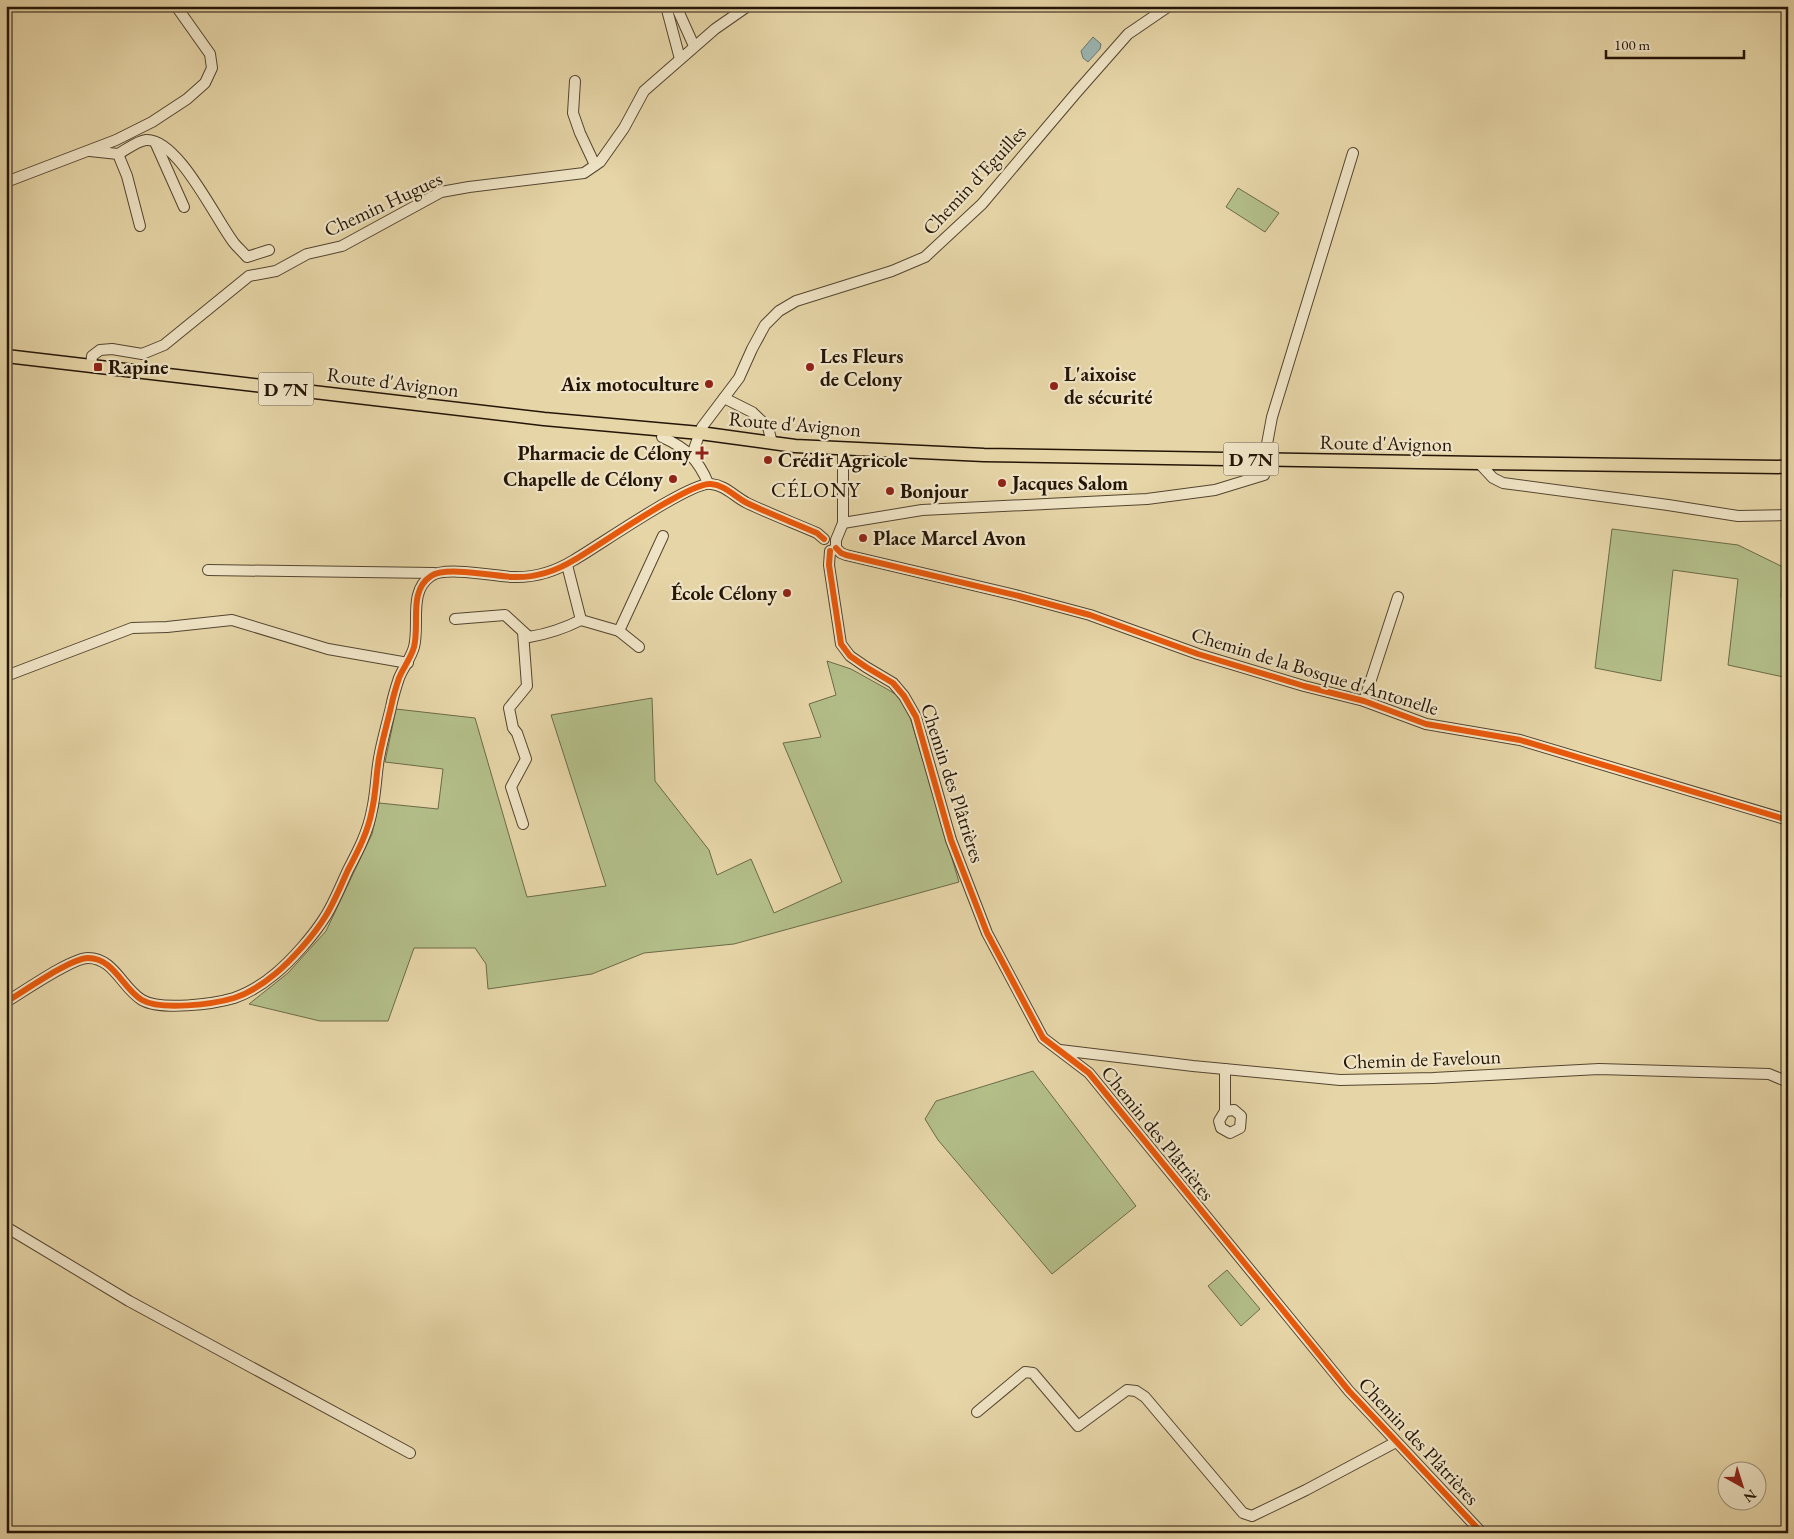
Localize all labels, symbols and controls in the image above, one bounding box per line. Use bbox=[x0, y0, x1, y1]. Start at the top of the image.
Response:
scale bar bbox=[1606, 28, 1744, 60]
text: 100 m bbox=[1614, 35, 1651, 54]
street label: Chemin d'Eguilles bbox=[917, 120, 1031, 240]
street label: Chemin Hugues bbox=[320, 165, 446, 243]
place label: Les Fleurs de Celony bbox=[820, 343, 903, 392]
place label: Rapine bbox=[108, 354, 169, 380]
marker: Rapine bbox=[92, 361, 104, 373]
street label: Route d'Avignon bbox=[326, 361, 461, 403]
marker: Les Fleurs de Celony bbox=[804, 361, 816, 373]
place label: L'aixoise de sécurité bbox=[1064, 361, 1153, 410]
place label: Aix motoculture bbox=[560, 371, 699, 397]
road number: D 7N bbox=[258, 372, 314, 406]
marker: Aix motoculture bbox=[703, 378, 715, 390]
marker: L'aixoise de sécurité bbox=[1048, 380, 1060, 392]
street label: Route d'Avignon bbox=[728, 405, 863, 443]
street label: Route d'Avignon bbox=[1319, 429, 1453, 457]
place label: Pharmacie de Célony bbox=[517, 440, 692, 466]
road number: D 7N bbox=[1224, 442, 1278, 476]
marker: Pharmacie de Célony bbox=[696, 447, 708, 459]
place label: Crédit Agricole bbox=[778, 447, 908, 473]
marker: Crédit Agricole bbox=[762, 454, 774, 466]
place label: Chapelle de Célony bbox=[503, 466, 663, 492]
place label: Jacques Salom bbox=[1010, 470, 1128, 496]
marker: Chapelle de Célony bbox=[667, 473, 679, 485]
district label: CÉLONY bbox=[771, 476, 862, 503]
marker: Jacques Salom bbox=[996, 477, 1008, 489]
place label: Bonjour bbox=[900, 478, 969, 504]
marker: Bonjour bbox=[884, 485, 896, 497]
place label: Place Marcel Avon bbox=[873, 525, 1026, 551]
marker: Place Marcel Avon bbox=[857, 532, 869, 544]
place label: École Célony bbox=[671, 580, 777, 606]
marker: École Célony bbox=[781, 587, 793, 599]
street label: Chemin de la Bosque d'Antonelle bbox=[1188, 621, 1442, 721]
street label: Chemin des Plâtrières bbox=[915, 700, 991, 866]
street label: Chemin de Faveloun bbox=[1342, 1043, 1502, 1075]
street label: Chemin des Plâtrières bbox=[1096, 1060, 1220, 1206]
street label: Chemin des Plâtrières bbox=[1353, 1371, 1485, 1511]
north arrow bbox=[1716, 1462, 1766, 1512]
text: N bbox=[1740, 1486, 1760, 1507]

